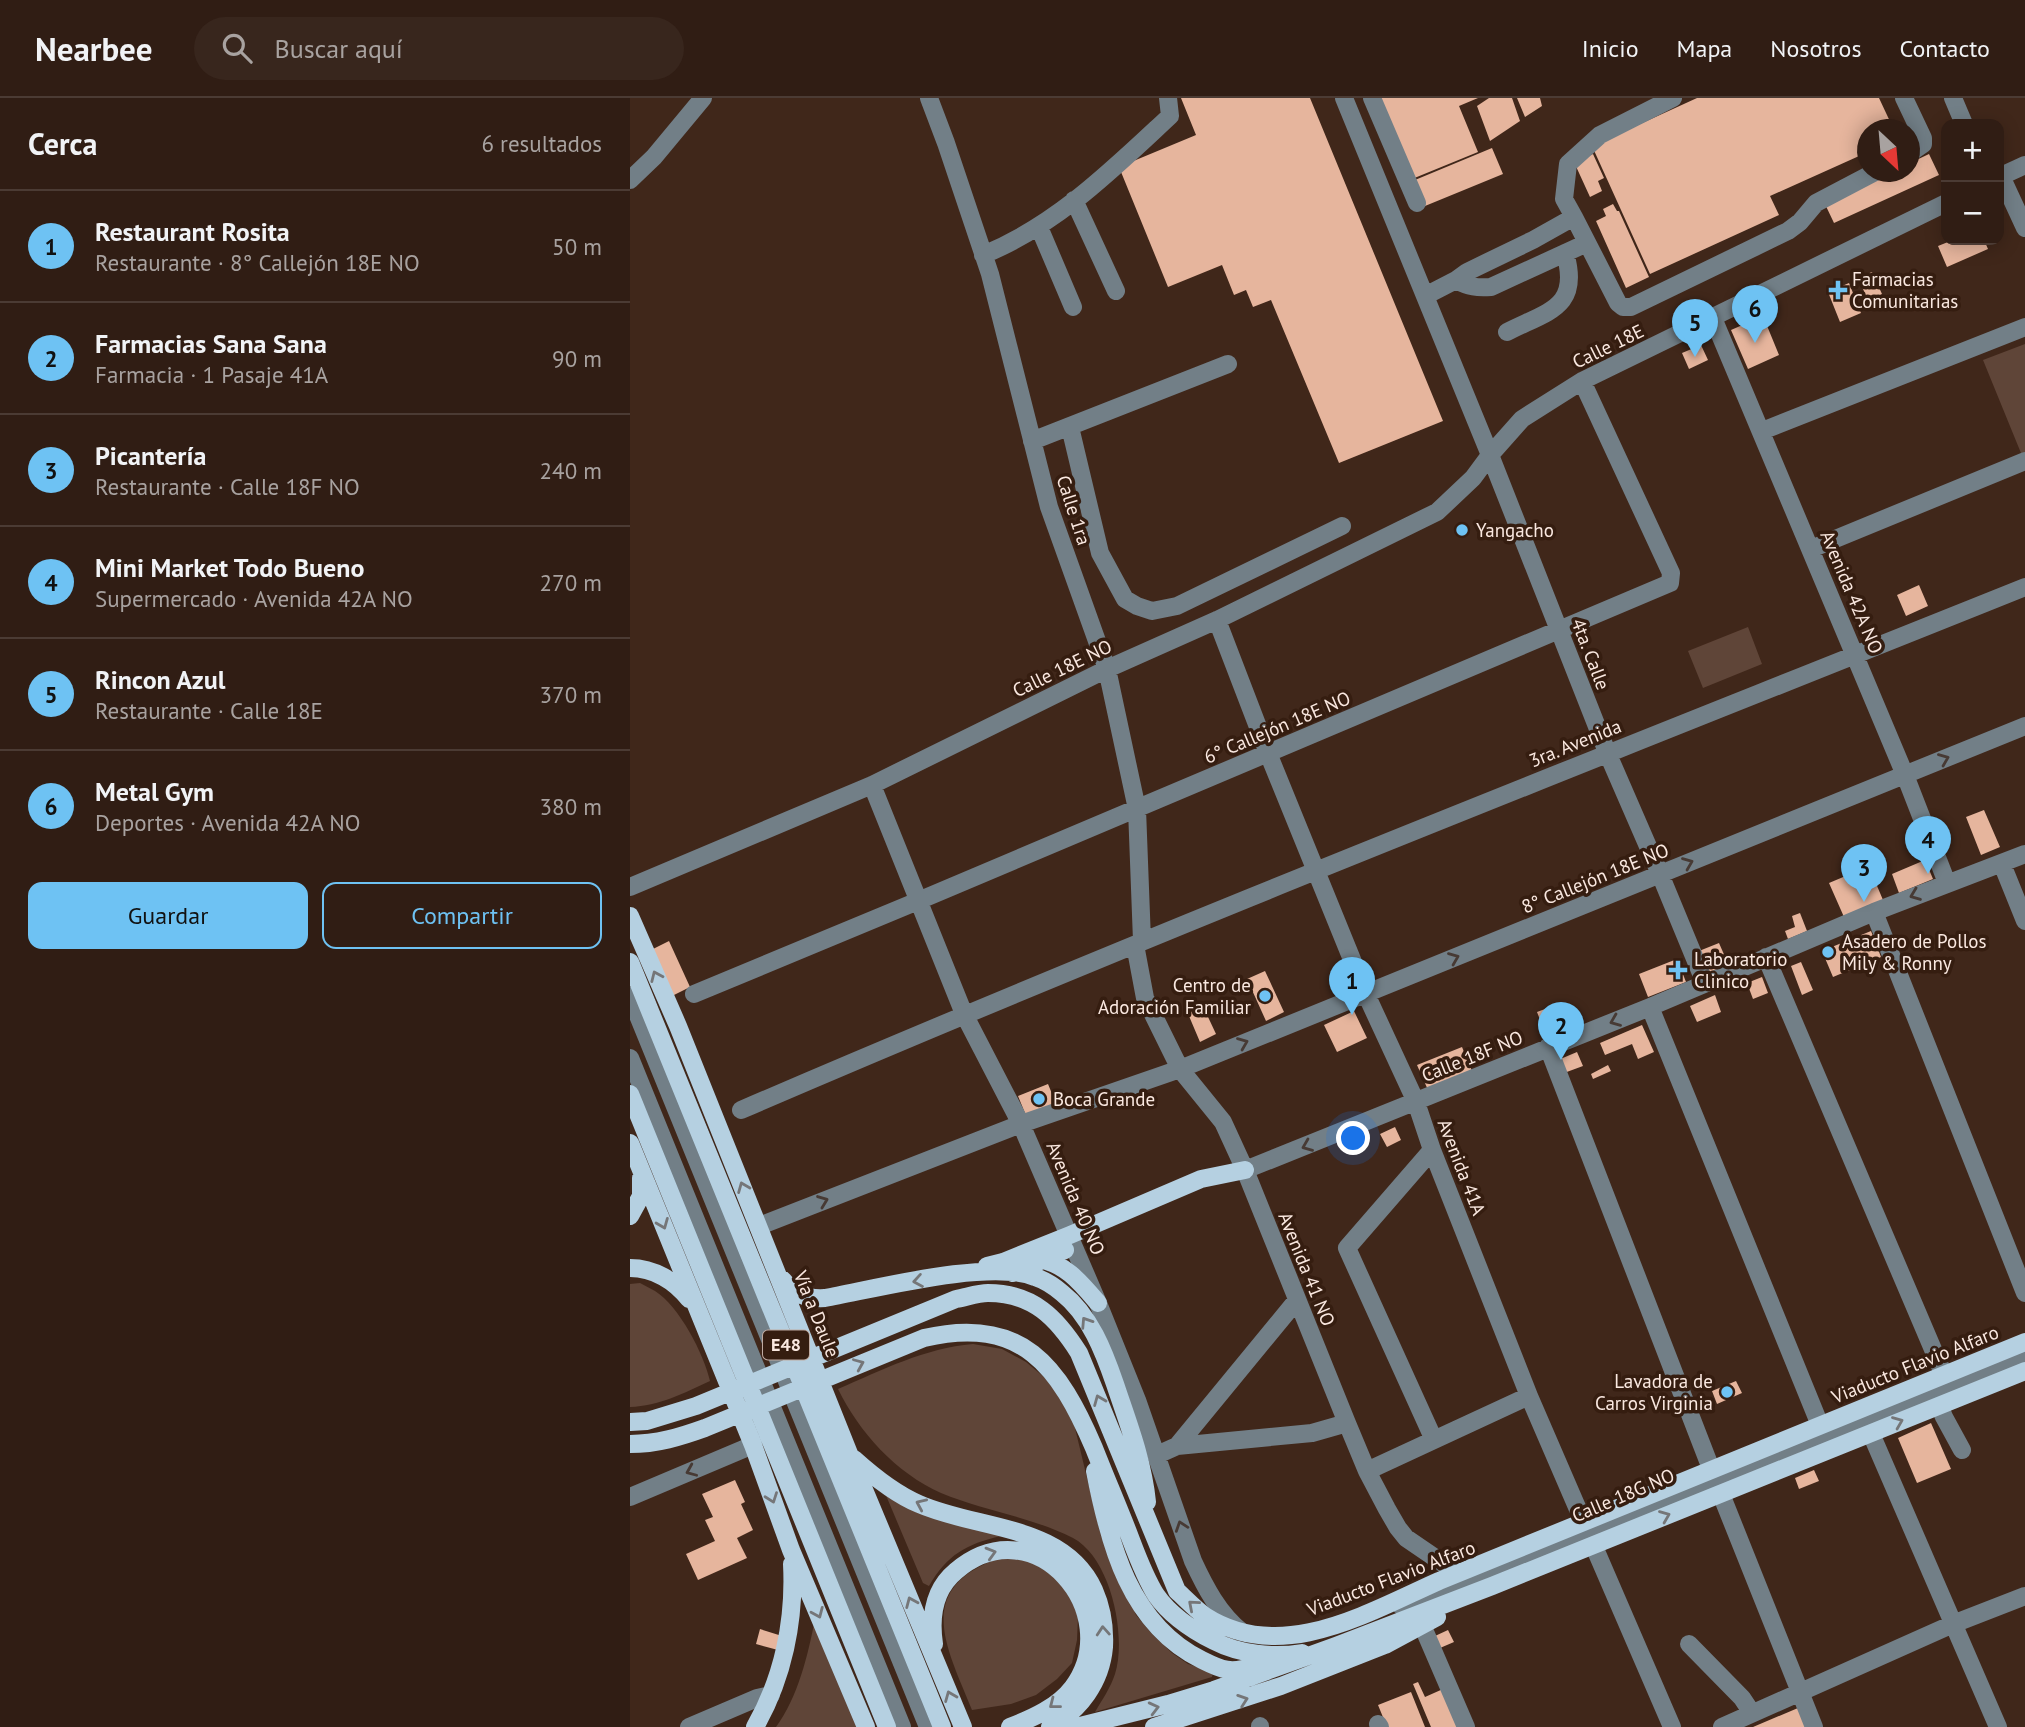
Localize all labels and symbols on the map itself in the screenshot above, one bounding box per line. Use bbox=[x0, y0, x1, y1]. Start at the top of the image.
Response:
north arrow bbox=[1857, 119, 1920, 182]
place label: Farmacias Comunitarias bbox=[1852, 267, 1958, 313]
marker: Farmacias Comunitarias bbox=[1830, 282, 1846, 298]
pin: 6 bbox=[1732, 285, 1778, 343]
pin: 5 bbox=[1672, 299, 1718, 357]
street label: Calle 18E bbox=[1568, 318, 1648, 374]
street label: Calle 1ra bbox=[1051, 472, 1097, 548]
place label: Yangacho bbox=[1476, 518, 1554, 542]
marker: Yangacho bbox=[1454, 522, 1470, 538]
street label: Avenida 42A NO bbox=[1815, 527, 1889, 657]
street label: 4ta. Calle bbox=[1566, 615, 1616, 693]
street label: Calle 18E NO bbox=[1008, 634, 1116, 702]
street label: 6° Callejón 18E NO bbox=[1200, 685, 1354, 769]
street label: 3ra. Avenida bbox=[1525, 714, 1625, 772]
one-way arrow bbox=[1937, 753, 1949, 767]
pin: 4 bbox=[1905, 816, 1951, 874]
street label: 8° Callejón 18E NO bbox=[1518, 838, 1672, 918]
pin: 3 bbox=[1841, 844, 1887, 902]
one-way arrow bbox=[1680, 857, 1693, 871]
one-way arrow bbox=[1910, 887, 1922, 901]
place label: Asadero de Pollos Mily & Ronny bbox=[1842, 929, 1986, 975]
marker: Asadero de Pollos Mily & Ronny bbox=[1820, 944, 1836, 960]
place label: Laboratorio Clinico bbox=[1694, 947, 1787, 993]
one-way arrow bbox=[1447, 952, 1459, 966]
pin: 1 bbox=[1329, 957, 1375, 1015]
marker: Laboratorio Clinico bbox=[1668, 960, 1688, 980]
one-way arrow bbox=[650, 971, 664, 984]
place label: Centro de Adoración Familiar bbox=[1098, 973, 1252, 1019]
marker: Centro de Adoración Familiar bbox=[1257, 988, 1273, 1004]
pin: 2 bbox=[1538, 1002, 1584, 1060]
one-way arrow bbox=[1609, 1012, 1621, 1026]
street label: Calle 18F NO bbox=[1418, 1025, 1526, 1087]
one-way arrow bbox=[1237, 1038, 1249, 1052]
place label: Boca Grande bbox=[1053, 1087, 1155, 1111]
marker: Boca Grande bbox=[1031, 1091, 1047, 1107]
street label: Avenida 41A bbox=[1433, 1116, 1491, 1218]
your location bbox=[1336, 1121, 1370, 1155]
one-way arrow bbox=[1302, 1137, 1314, 1151]
street label: Avenida 40 NO bbox=[1041, 1138, 1111, 1258]
one-way arrow bbox=[737, 1181, 751, 1194]
one-way arrow bbox=[816, 1196, 828, 1210]
street label: Avenida 41 NO bbox=[1273, 1208, 1341, 1330]
one-way arrow bbox=[654, 1217, 668, 1229]
street label: Vía a Daule bbox=[788, 1266, 845, 1361]
one-way arrow bbox=[912, 1273, 924, 1288]
one-way arrow bbox=[1082, 1317, 1095, 1330]
street label: Viaducto Flavio Alfaro bbox=[1827, 1319, 2002, 1409]
road number: E48 bbox=[763, 1330, 809, 1360]
one-way arrow bbox=[852, 1359, 864, 1373]
place label: Lavadora de Carros Virginia bbox=[1595, 1369, 1713, 1415]
marker: Lavadora de Carros Virginia bbox=[1719, 1384, 1735, 1400]
one-way arrow bbox=[1094, 1395, 1108, 1407]
one-way arrow bbox=[1891, 1416, 1904, 1430]
one-way arrow bbox=[686, 1463, 699, 1477]
street label: Calle 18G NO bbox=[1568, 1463, 1678, 1527]
one-way arrow bbox=[764, 1491, 778, 1503]
one-way arrow bbox=[916, 1498, 928, 1512]
one-way arrow bbox=[1658, 1511, 1670, 1525]
one-way arrow bbox=[1175, 1520, 1189, 1532]
street label: Viaducto Flavio Alfaro bbox=[1303, 1535, 1479, 1622]
one-way arrow bbox=[985, 1547, 997, 1562]
one-way arrow bbox=[905, 1597, 919, 1609]
one-way arrow bbox=[1188, 1601, 1201, 1613]
one-way arrow bbox=[810, 1606, 824, 1618]
one-way arrow bbox=[1096, 1625, 1111, 1636]
one-way arrow bbox=[944, 1691, 958, 1703]
one-way arrow bbox=[1236, 1694, 1248, 1708]
one-way arrow bbox=[1049, 1696, 1061, 1708]
one-way arrow bbox=[1148, 1701, 1160, 1716]

